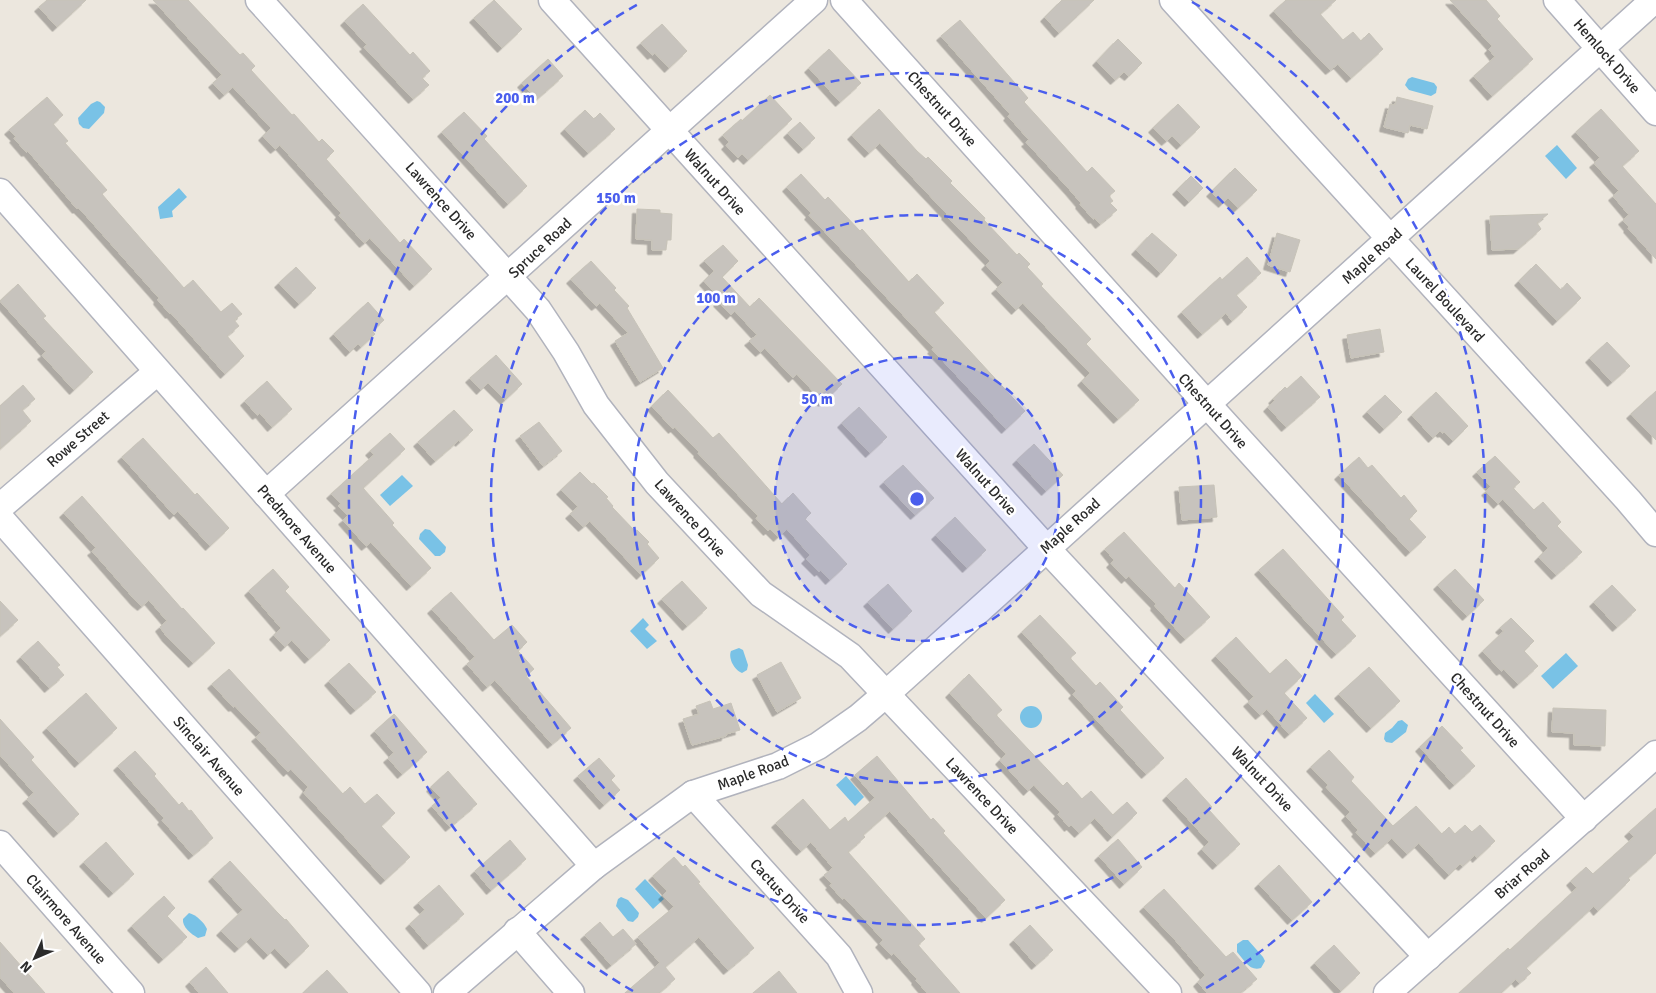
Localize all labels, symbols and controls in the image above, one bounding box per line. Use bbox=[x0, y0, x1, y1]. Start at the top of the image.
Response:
street label: Hemlock Drive bbox=[1570, 15, 1644, 97]
street label: Chestnut Drive bbox=[904, 68, 980, 150]
text: 200 m bbox=[495, 89, 535, 107]
street label: Walnut Drive bbox=[681, 145, 749, 219]
street label: Lawrence Drive bbox=[401, 158, 481, 244]
text: 150 m bbox=[596, 189, 636, 207]
street label: Spruce Road bbox=[505, 214, 575, 282]
street label: Maple Road bbox=[1338, 224, 1406, 288]
street label: Laurel Boulevard bbox=[1401, 254, 1489, 346]
text: 100 m bbox=[696, 289, 736, 307]
street label: Chestnut Drive bbox=[1175, 370, 1251, 452]
text: 50 m bbox=[801, 390, 833, 408]
street label: Rowe Street bbox=[43, 407, 113, 471]
street label: Walnut Drive bbox=[952, 445, 1020, 519]
street label: Lawrence Drive bbox=[650, 475, 730, 561]
street label: Predmore Avenue bbox=[254, 481, 340, 577]
centre of rings bbox=[908, 490, 926, 508]
street label: Maple Road bbox=[1036, 494, 1104, 558]
street label: Chestnut Drive bbox=[1447, 669, 1523, 751]
street label: Sinclair Avenue bbox=[170, 713, 248, 799]
street label: Walnut Drive bbox=[1227, 743, 1297, 815]
street label: Maple Road bbox=[715, 752, 791, 794]
street label: Lawrence Drive bbox=[942, 754, 1022, 838]
street label: Briar Road bbox=[1491, 845, 1553, 903]
street label: Cactus Drive bbox=[746, 855, 814, 927]
street label: Clairmore Avenue bbox=[22, 870, 110, 968]
north arrow bbox=[10, 933, 60, 983]
text: N bbox=[17, 957, 36, 976]

